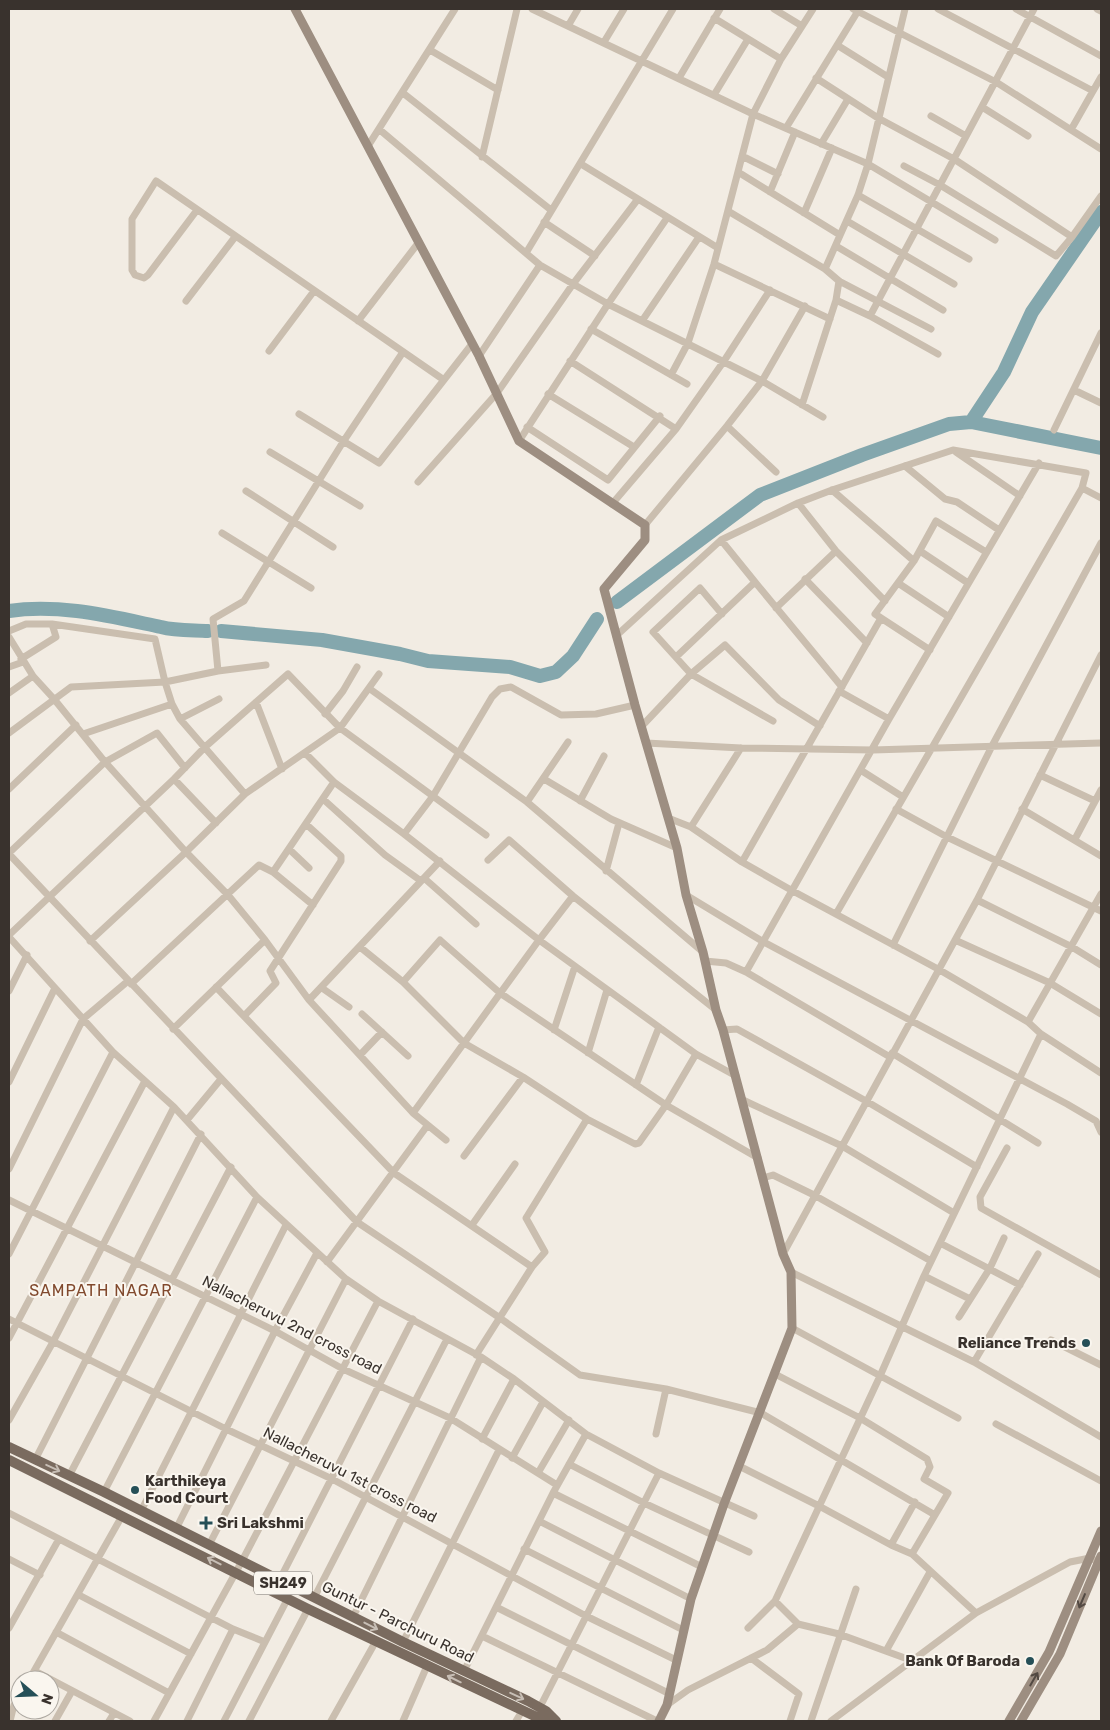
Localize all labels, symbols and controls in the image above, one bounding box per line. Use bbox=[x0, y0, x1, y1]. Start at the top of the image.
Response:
street label: Nallacheruvu 2nd cross road bbox=[199, 1272, 385, 1378]
district label: SAMPATH NAGAR bbox=[29, 1281, 173, 1300]
place label: Reliance Trends bbox=[957, 1334, 1076, 1352]
marker: Reliance Trends bbox=[1080, 1337, 1092, 1349]
street label: Nallacheruvu 1st cross road bbox=[260, 1423, 440, 1527]
one-way arrow bbox=[45, 1464, 60, 1474]
place label: Karthikeya Food Court bbox=[145, 1472, 228, 1507]
marker: Karthikeya Food Court bbox=[129, 1484, 141, 1496]
place label: Sri Lakshmi bbox=[217, 1514, 304, 1532]
marker: Sri Lakshmi bbox=[199, 1516, 213, 1530]
one-way arrow bbox=[206, 1556, 221, 1566]
road number: SH249 bbox=[254, 1572, 312, 1595]
street label: Guntur - Parchuru Road bbox=[319, 1577, 477, 1667]
one-way arrow bbox=[1077, 1593, 1087, 1608]
one-way arrow bbox=[363, 1621, 378, 1631]
place label: Bank Of Baroda bbox=[905, 1652, 1020, 1670]
marker: Bank Of Baroda bbox=[1024, 1655, 1036, 1667]
north arrow bbox=[10, 1670, 60, 1720]
one-way arrow bbox=[1029, 1672, 1039, 1687]
one-way arrow bbox=[447, 1674, 462, 1683]
text: N bbox=[37, 1692, 56, 1707]
one-way arrow bbox=[509, 1692, 524, 1701]

